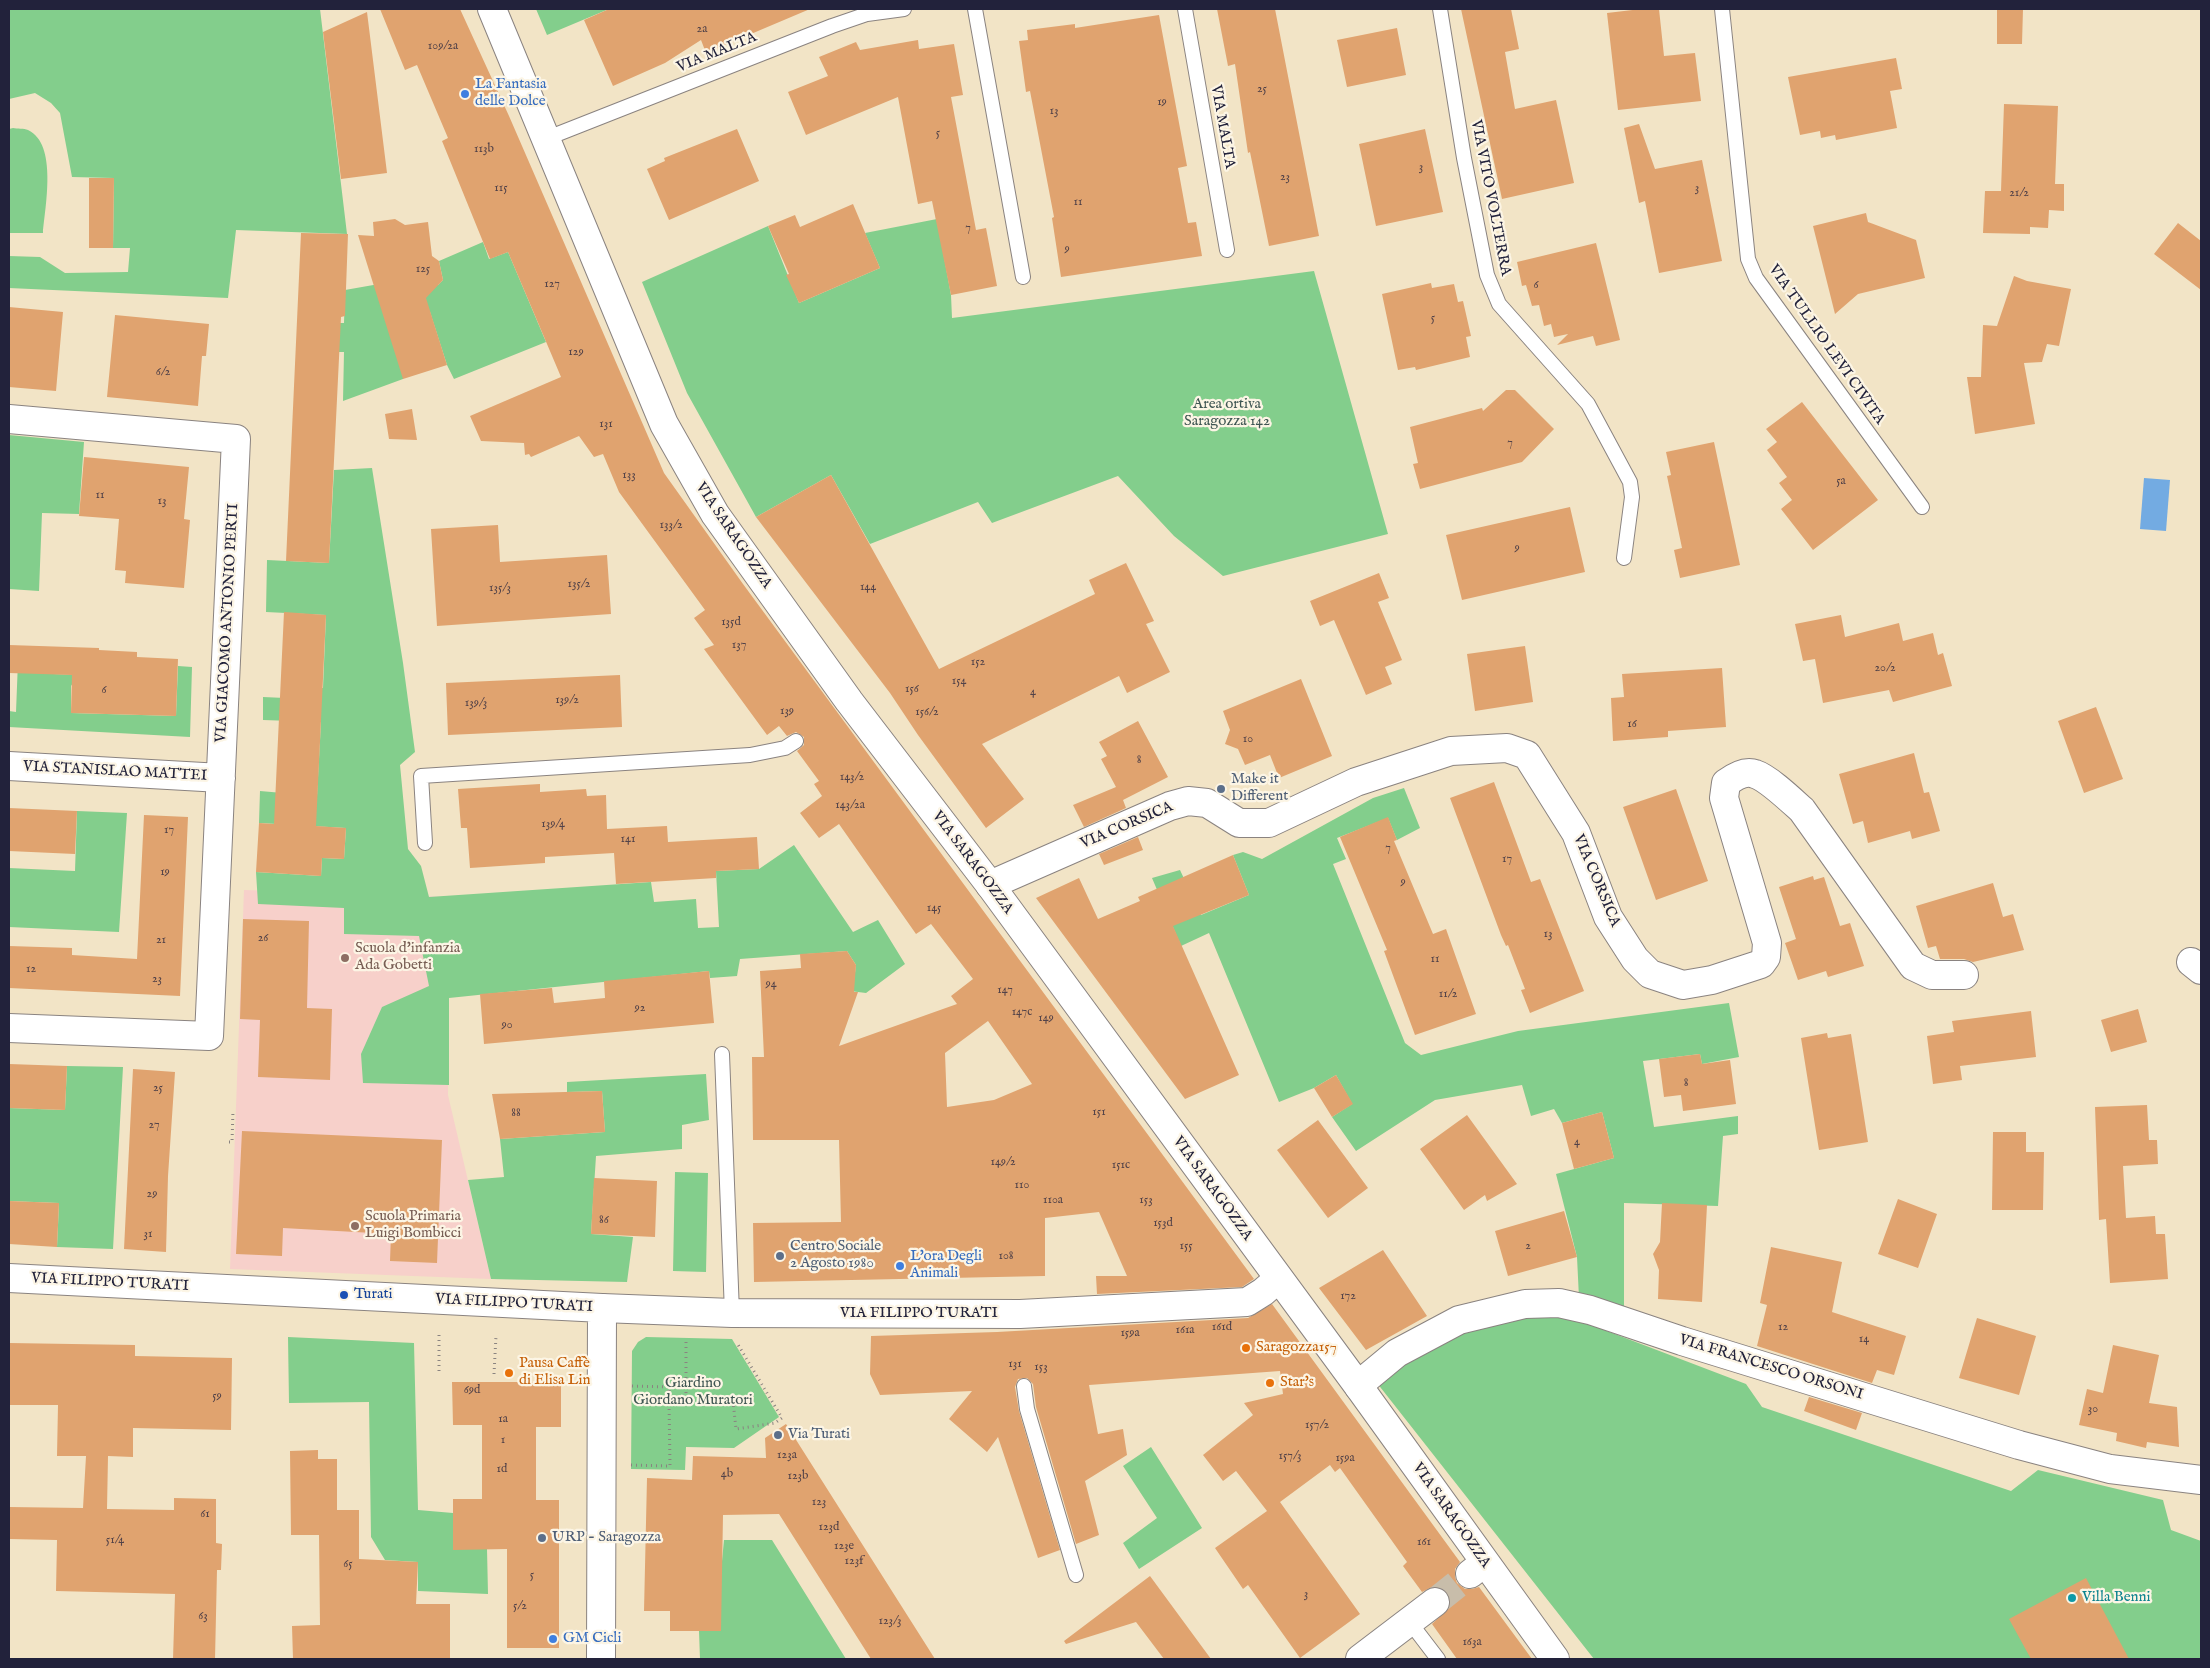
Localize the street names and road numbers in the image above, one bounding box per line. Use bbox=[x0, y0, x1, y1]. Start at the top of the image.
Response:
street label: VIA MALTA bbox=[674, 29, 760, 77]
street label: VIA MALTA bbox=[1206, 84, 1238, 170]
street label: VIA VITO VOLTERRA bbox=[1466, 118, 1514, 278]
street label: VIA TULLIO LEVI CIVITA bbox=[1764, 261, 1888, 429]
street label: VIA SARAGOZZA bbox=[691, 479, 775, 593]
street label: VIA GIACOMO ANTONIO PERTI bbox=[213, 503, 243, 743]
street label: VIA STANISLAO MATTEI bbox=[23, 758, 207, 786]
street label: VIA CORSICA bbox=[1078, 798, 1176, 854]
street label: VIA SARAGOZZA bbox=[927, 808, 1017, 918]
street label: VIA CORSICA bbox=[1568, 832, 1624, 930]
street label: VIA SARAGOZZA bbox=[1168, 1133, 1256, 1245]
street label: VIA FILIPPO TURATI bbox=[31, 1270, 189, 1296]
street label: VIA FILIPPO TURATI bbox=[435, 1291, 593, 1317]
street label: VIA FILIPPO TURATI bbox=[840, 1305, 998, 1323]
street label: VIA FRANCESCO ORSONI bbox=[1677, 1331, 1865, 1405]
street label: VIA SARAGOZZA bbox=[1408, 1460, 1494, 1572]

